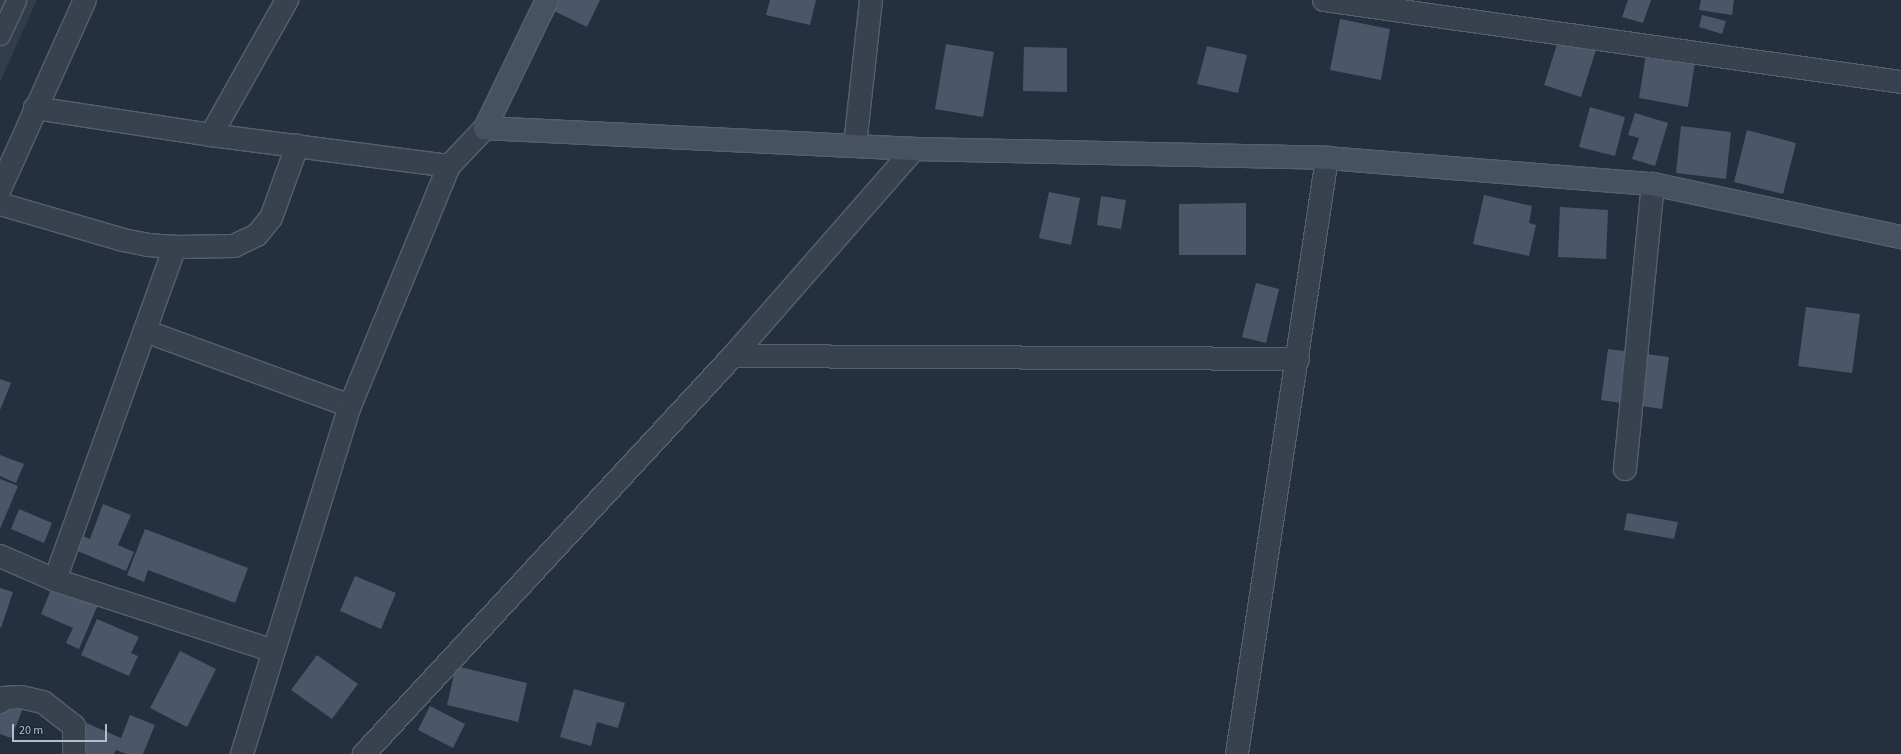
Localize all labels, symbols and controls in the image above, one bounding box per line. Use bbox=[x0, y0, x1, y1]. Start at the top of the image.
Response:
scale bar bbox=[14, 716, 109, 742]
text: 20 m bbox=[19, 722, 43, 739]

